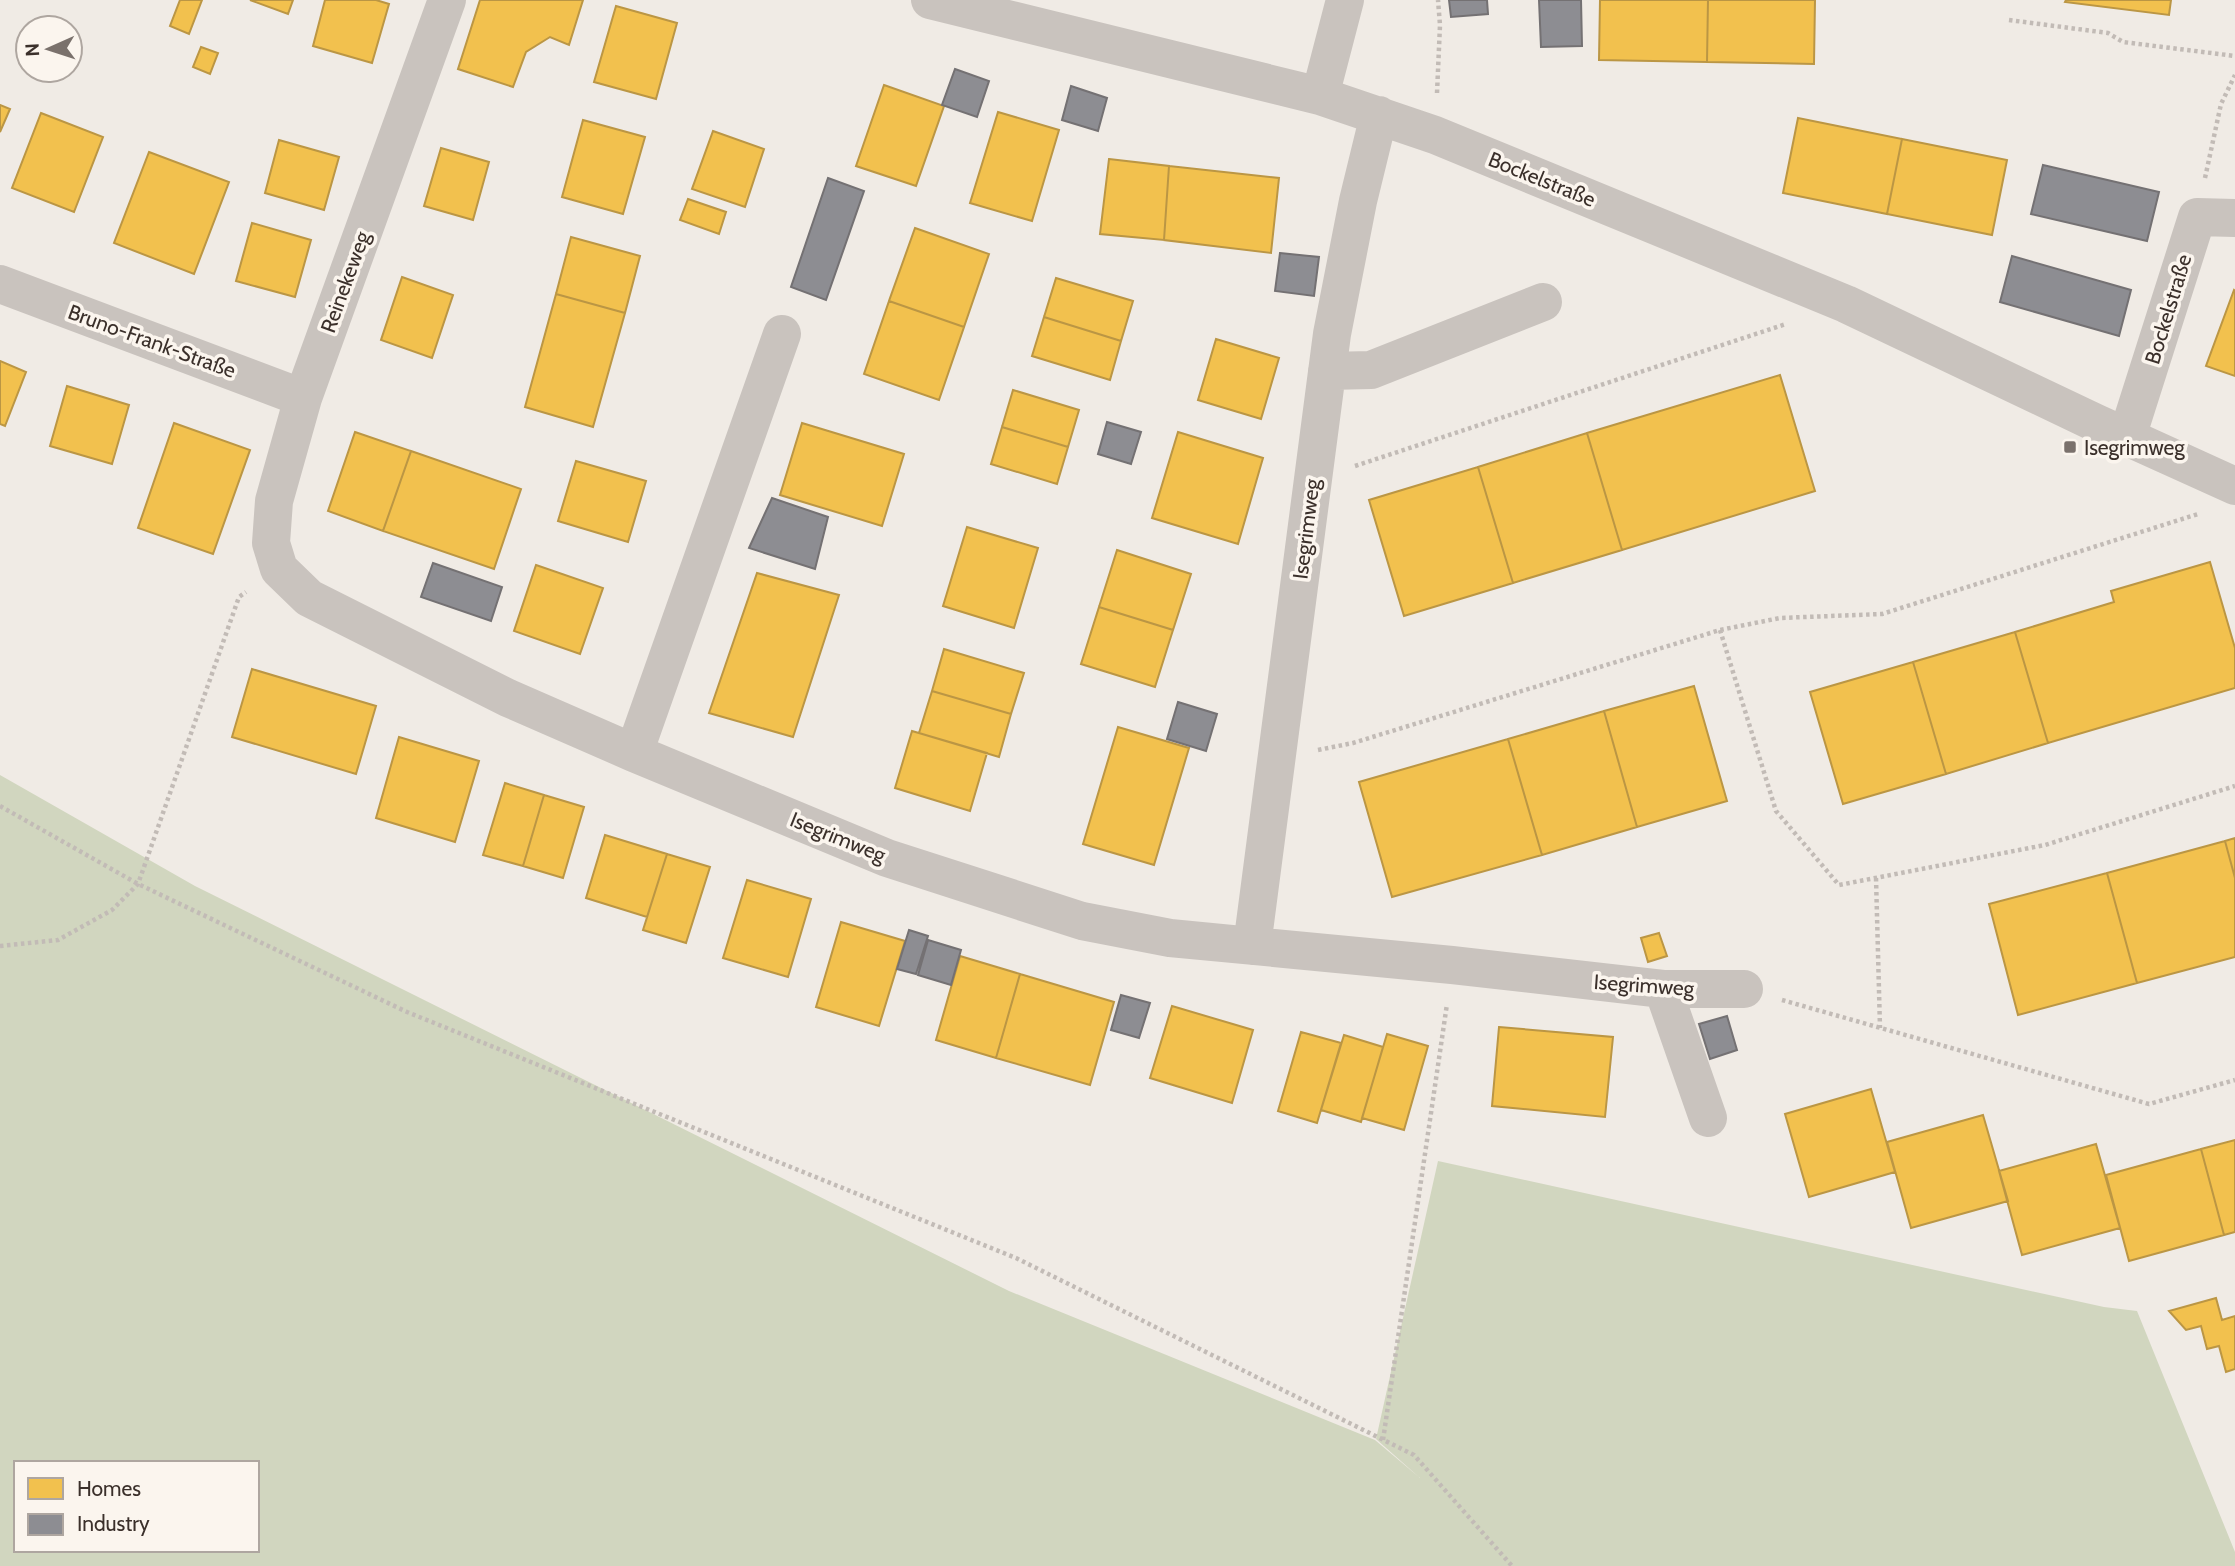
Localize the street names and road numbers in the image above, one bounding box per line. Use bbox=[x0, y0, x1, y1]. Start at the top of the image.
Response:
street label: Bockelstraße bbox=[1485, 146, 1599, 212]
street label: Reinekeweg bbox=[315, 227, 375, 336]
street label: Bockelstraße bbox=[2139, 251, 2197, 367]
street label: Bruno-Frank-Straße bbox=[65, 299, 240, 383]
street label: Isegrimweg bbox=[1287, 477, 1325, 581]
street label: Isegrimweg bbox=[787, 807, 890, 868]
street label: Isegrimweg bbox=[1593, 969, 1696, 1001]

